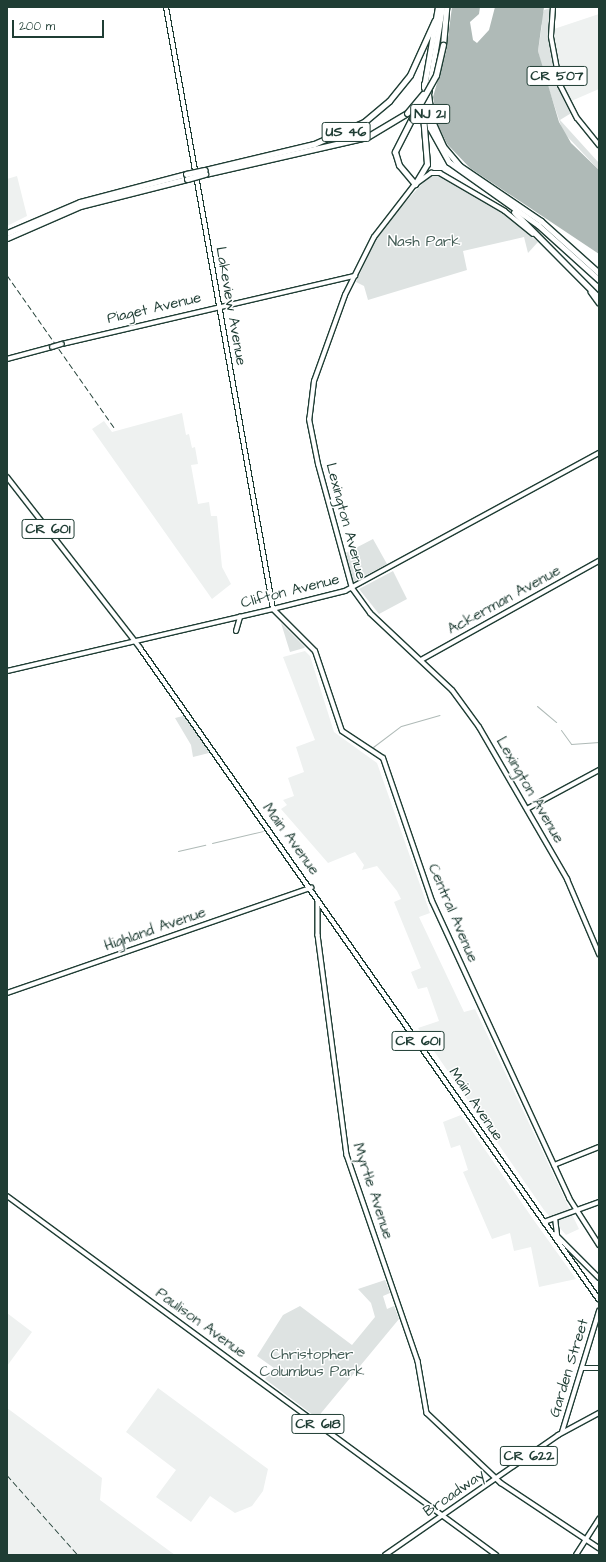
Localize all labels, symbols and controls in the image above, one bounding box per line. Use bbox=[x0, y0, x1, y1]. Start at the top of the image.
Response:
scale bar bbox=[14, 12, 106, 38]
text: 200 m bbox=[19, 18, 55, 35]
road number: CR 507 bbox=[526, 64, 588, 88]
road number: NJ 21 bbox=[410, 102, 450, 126]
road number: US 46 bbox=[321, 120, 371, 144]
park label: Nash Park bbox=[388, 233, 460, 251]
street label: Lakeview Avenue bbox=[212, 245, 250, 367]
street label: Piaget Avenue bbox=[105, 288, 203, 328]
street label: Lexington Avenue bbox=[322, 461, 370, 581]
road number: CR 601 bbox=[21, 517, 75, 541]
street label: Ackerman Avenue bbox=[444, 562, 564, 638]
street label: Clifton Avenue bbox=[239, 570, 341, 612]
street label: Lexington Avenue bbox=[492, 734, 568, 846]
street label: Main Avenue bbox=[259, 800, 323, 878]
street label: Central Avenue bbox=[424, 861, 482, 965]
street label: Highland Avenue bbox=[102, 903, 208, 955]
road number: CR 601 bbox=[391, 1029, 445, 1053]
street label: Main Avenue bbox=[445, 1064, 507, 1144]
street label: Myrtle Avenue bbox=[349, 1141, 397, 1241]
street label: Paulison Avenue bbox=[152, 1284, 250, 1362]
street label: Garden Street bbox=[545, 1317, 593, 1419]
park label: Christopher Columbus Park bbox=[260, 1345, 364, 1380]
road number: CR 618 bbox=[291, 1412, 345, 1436]
road number: CR 622 bbox=[499, 1444, 559, 1468]
street label: Broadway bbox=[420, 1465, 488, 1521]

